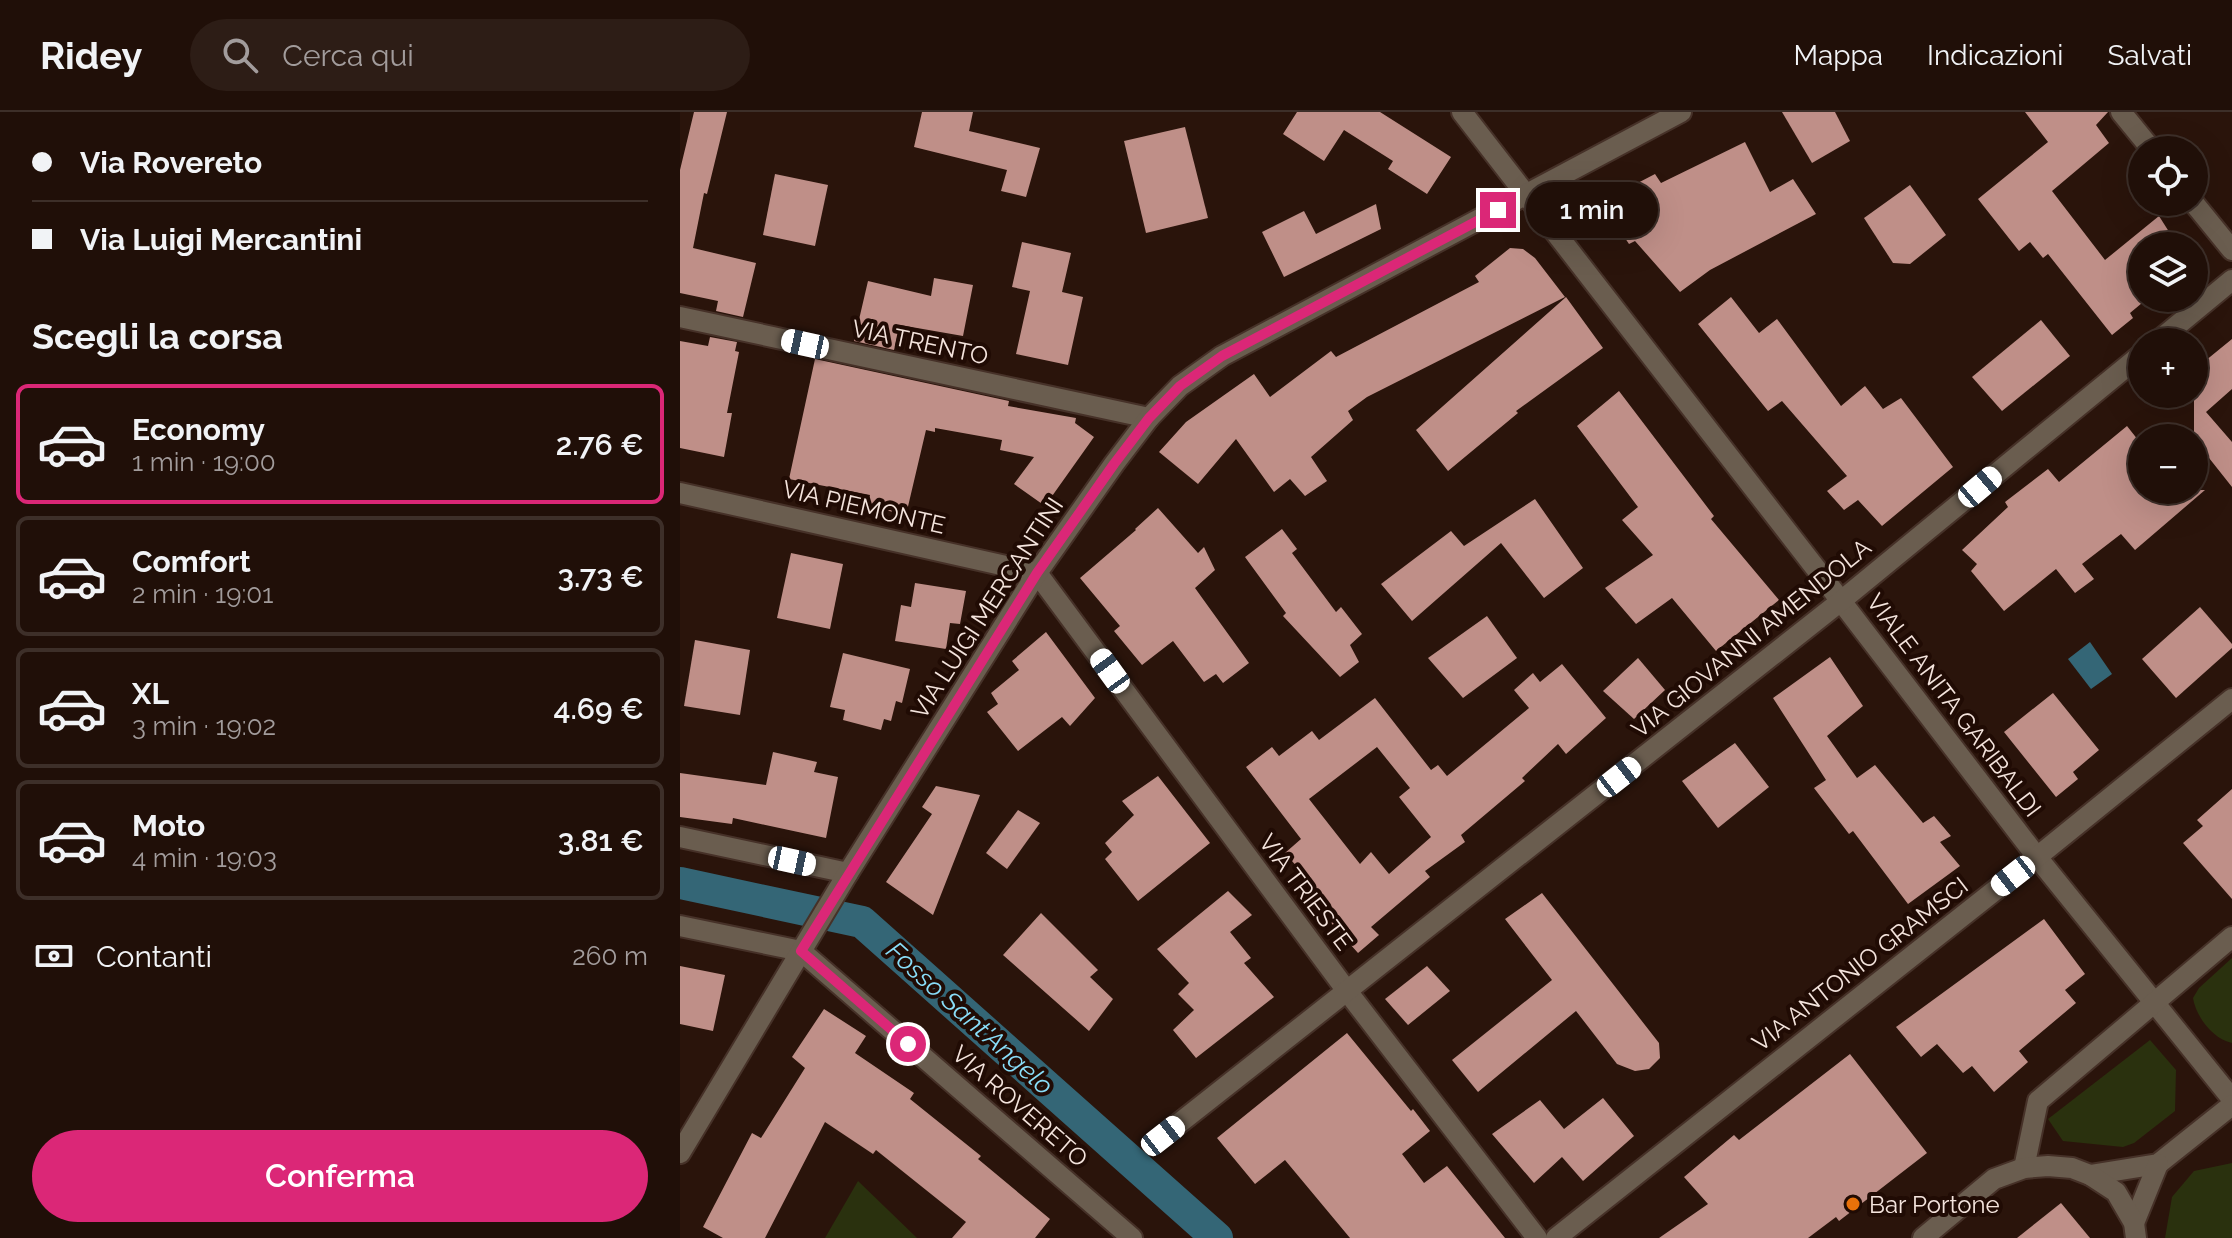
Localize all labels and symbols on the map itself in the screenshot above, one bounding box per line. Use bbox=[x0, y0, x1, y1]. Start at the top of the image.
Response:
callout: 1 min bbox=[1526, 182, 1658, 238]
route end bbox=[1480, 192, 1516, 228]
street label: VIA TRENTO bbox=[849, 313, 991, 371]
car bbox=[779, 327, 831, 361]
car bbox=[1954, 462, 2006, 512]
street label: VIA PIEMONTE bbox=[780, 474, 948, 540]
street label: VIA LUIGI MERCANTINI bbox=[905, 492, 1069, 724]
street label: VIA GIOVANNI AMENDOLA bbox=[1625, 532, 1877, 744]
street label: VIALE ANITA GARIBALDI bbox=[1861, 588, 2047, 822]
car bbox=[1086, 645, 1134, 697]
car bbox=[1593, 753, 1645, 801]
street label: VIA TRIESTE bbox=[1253, 828, 1359, 956]
car bbox=[766, 844, 818, 878]
car bbox=[1987, 852, 2039, 900]
street label: VIA ANTONIO GRAMSCI bbox=[1746, 871, 1974, 1057]
water label: Fosso Sant'Angelo bbox=[881, 935, 1059, 1101]
route start bbox=[890, 1026, 926, 1062]
street label: VIA ROVERETO bbox=[946, 1039, 1094, 1173]
car bbox=[1137, 1112, 1189, 1160]
place label: Bar Portone bbox=[1869, 1190, 2000, 1219]
marker: Bar Portone bbox=[1844, 1195, 1862, 1213]

